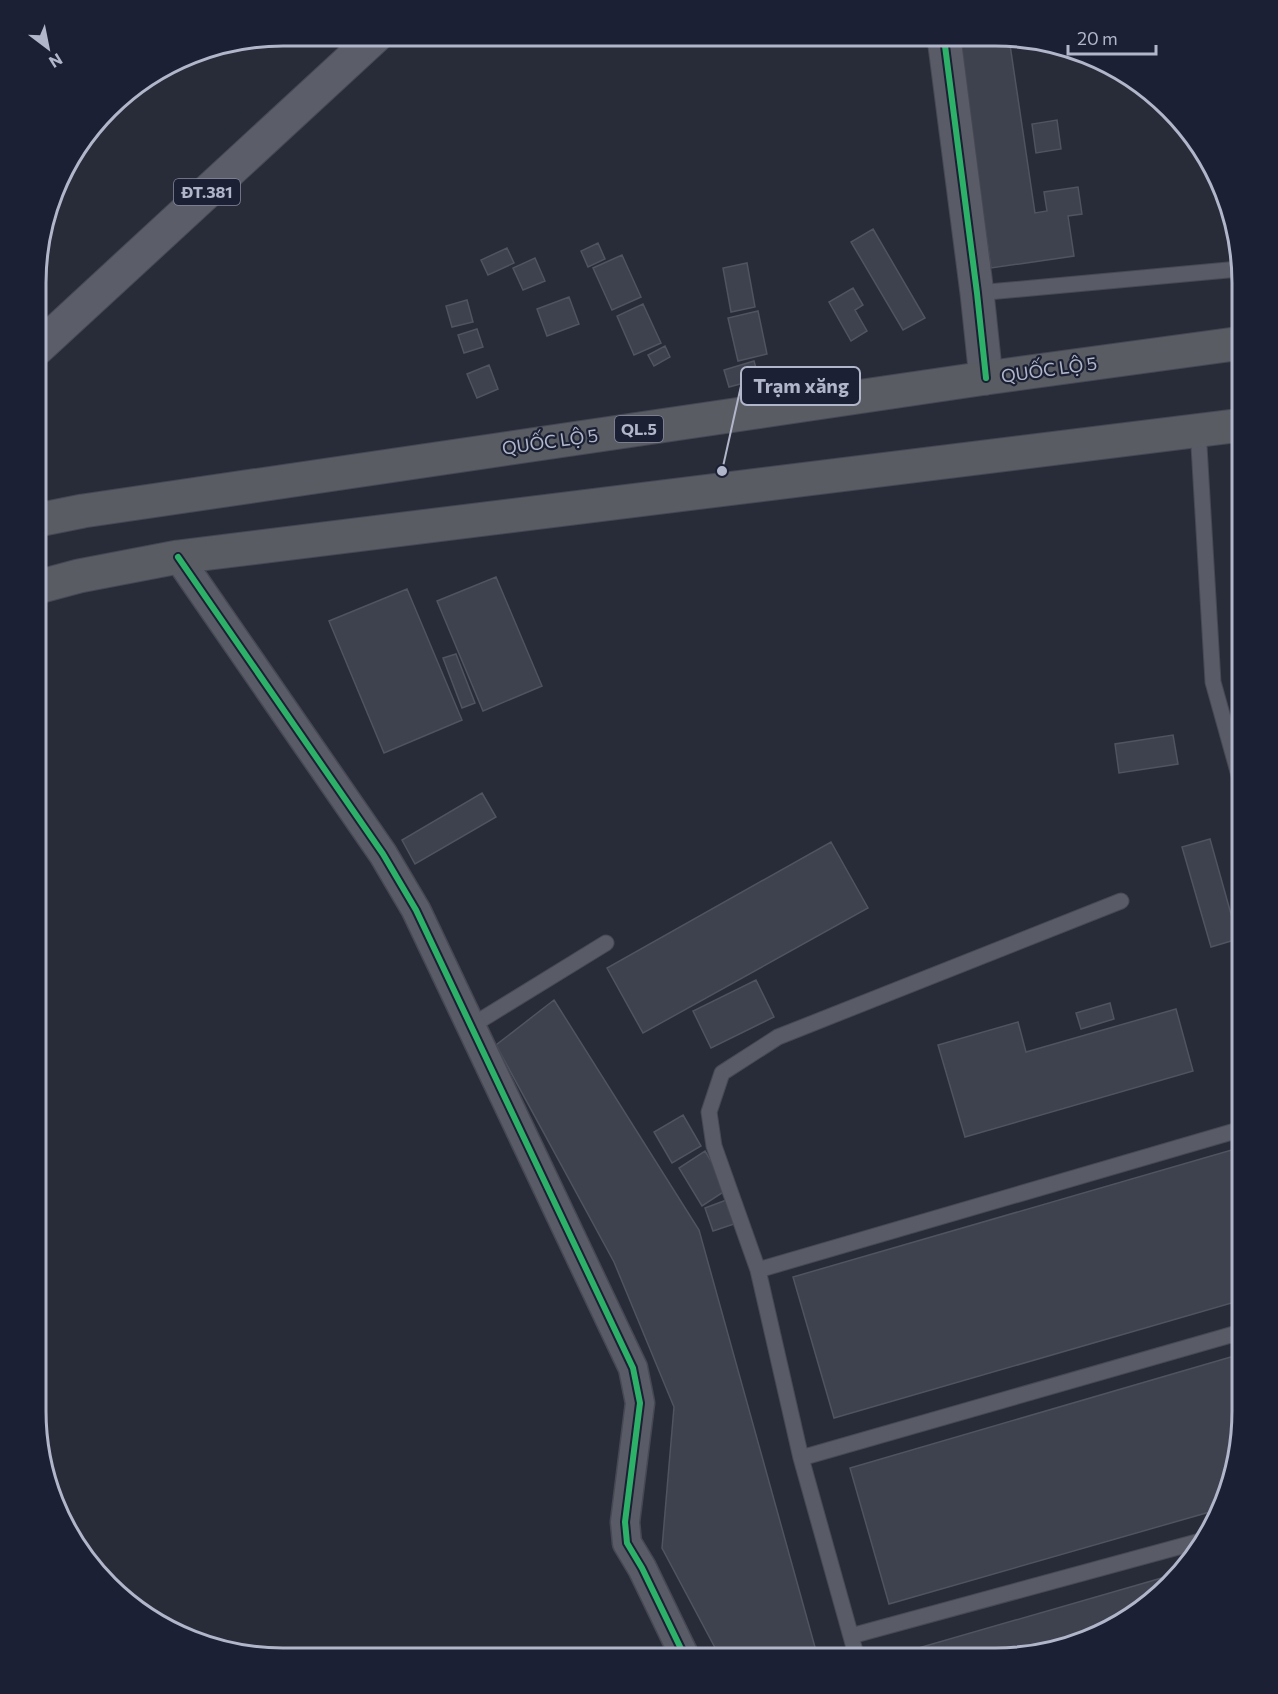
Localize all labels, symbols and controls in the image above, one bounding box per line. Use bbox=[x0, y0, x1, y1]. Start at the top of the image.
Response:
north arrow bbox=[18, 18, 78, 78]
scale bar bbox=[1068, 18, 1156, 56]
text: 20 m bbox=[1077, 27, 1118, 49]
text: N bbox=[46, 50, 66, 72]
road number: ĐT.381 bbox=[174, 179, 240, 205]
street label: QUỐC LỘ 5 bbox=[999, 349, 1098, 387]
callout: Trạm xăng bbox=[741, 367, 860, 405]
text: Trạm xăng bbox=[753, 373, 849, 398]
road number: QL.5 bbox=[615, 416, 663, 442]
street label: QUỐC LỘ 5 bbox=[500, 421, 599, 459]

